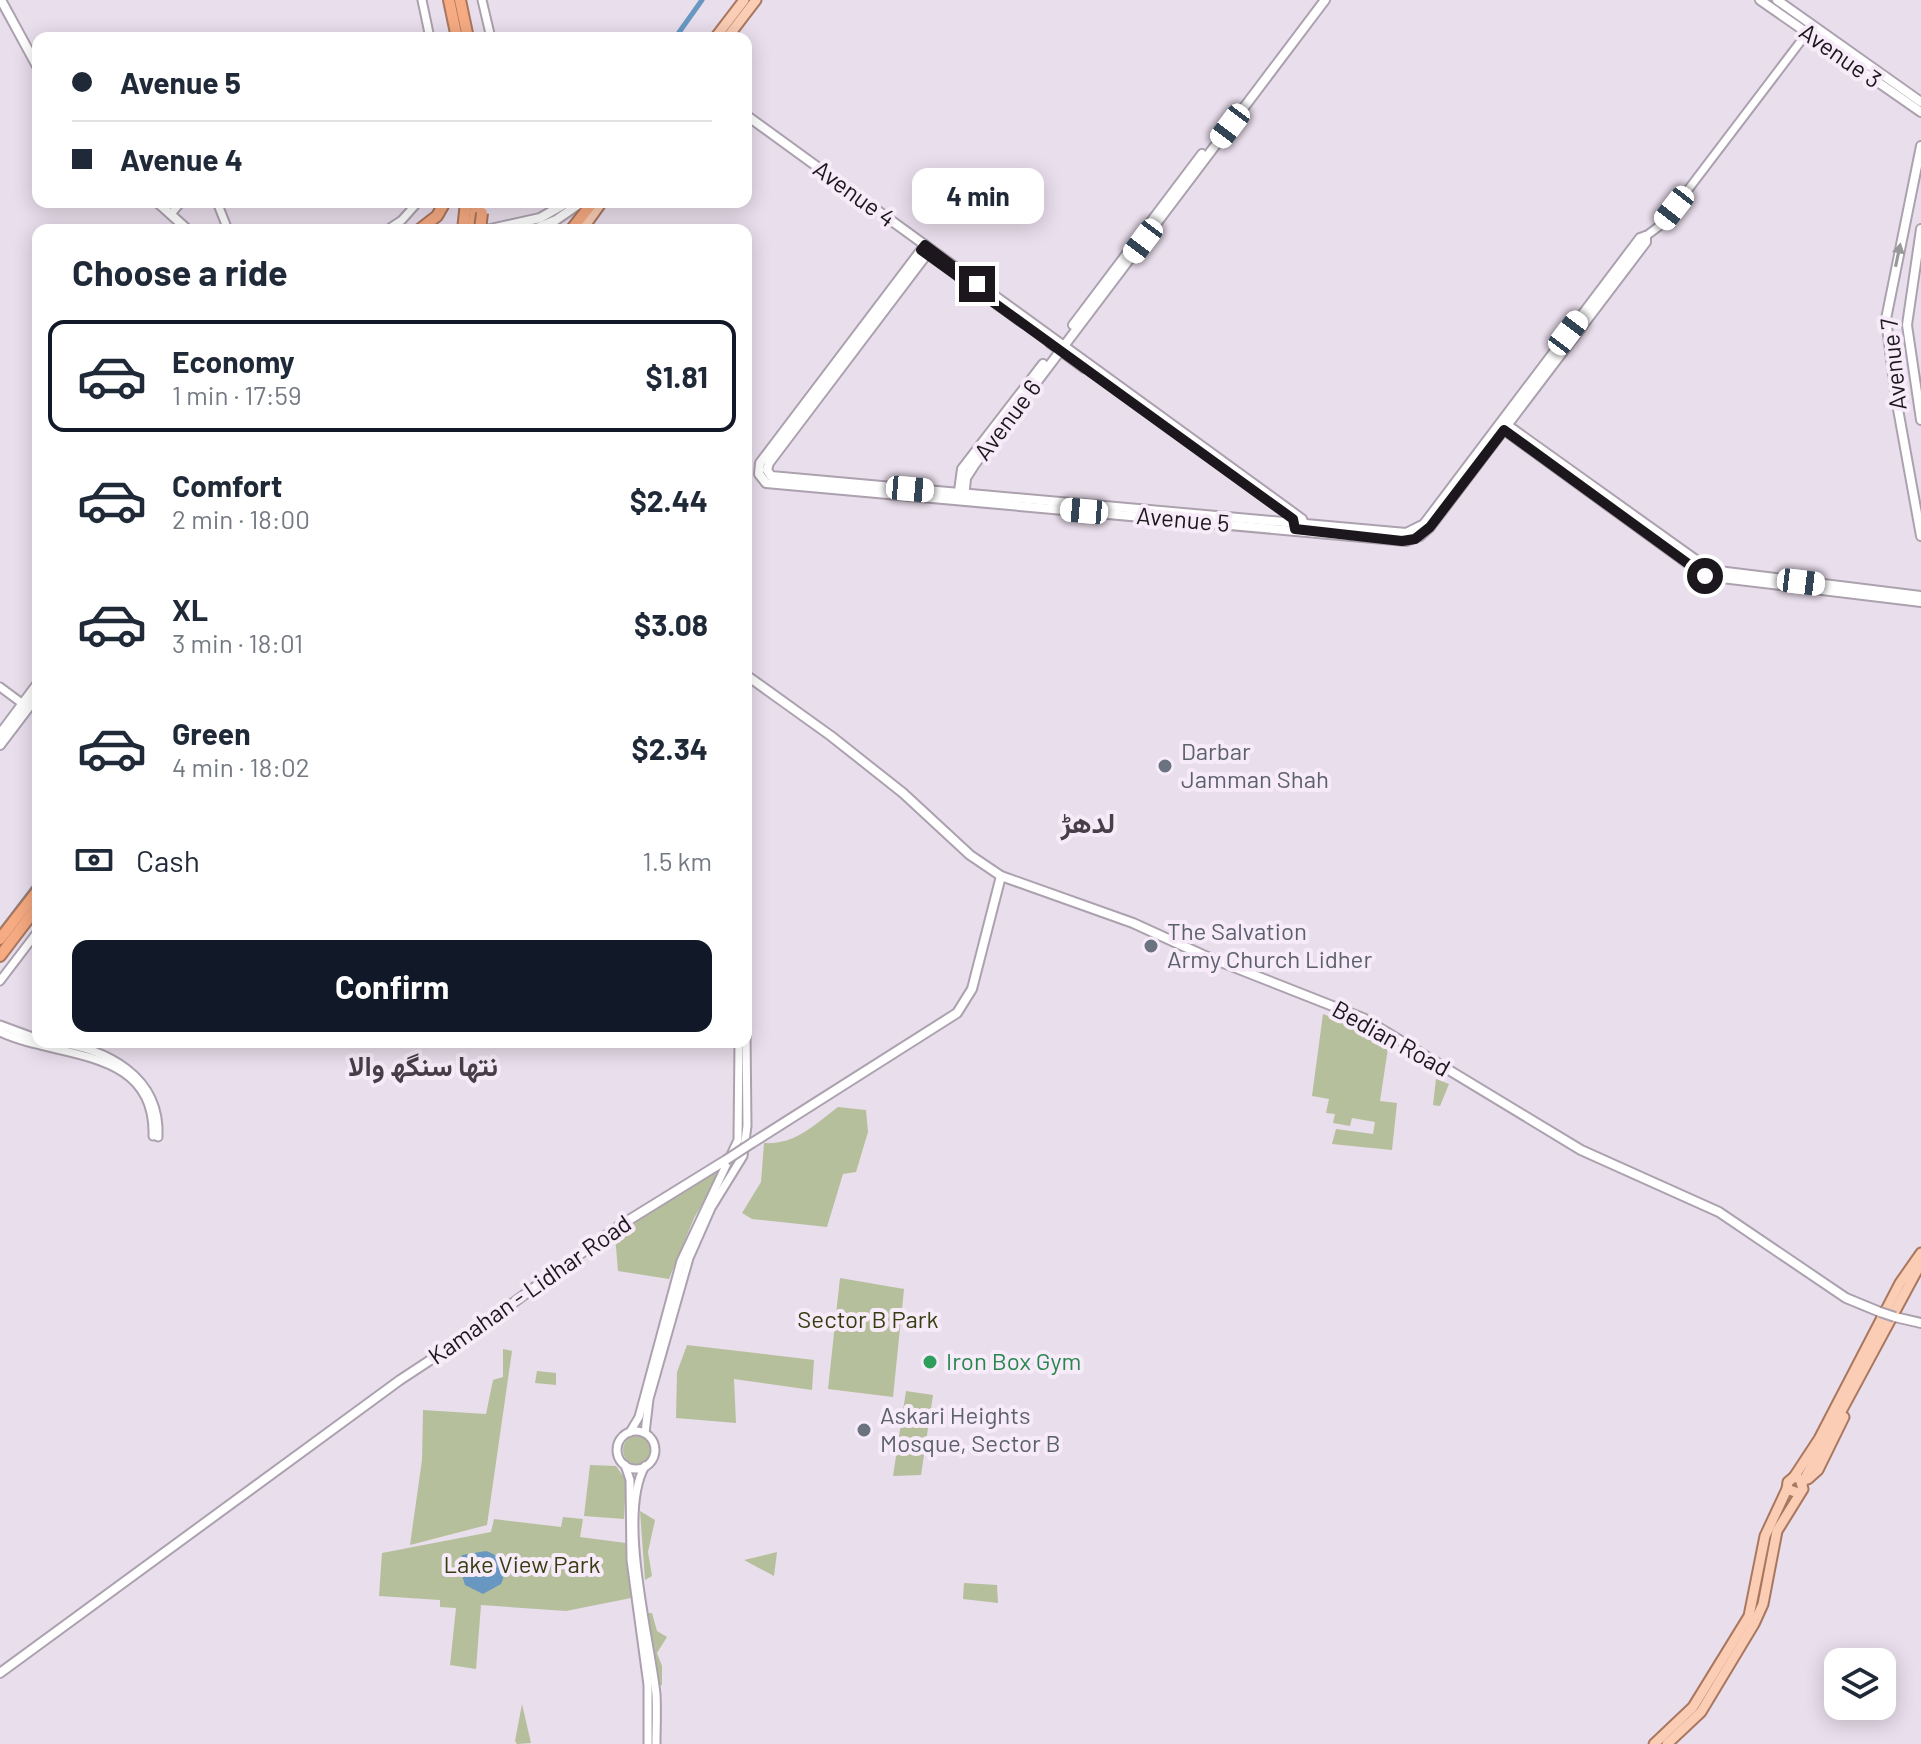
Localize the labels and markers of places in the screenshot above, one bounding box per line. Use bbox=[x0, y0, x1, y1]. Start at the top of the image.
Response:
place label: Darbar Jamman Shah bbox=[1181, 736, 1329, 793]
marker: Darbar Jamman Shah bbox=[1156, 757, 1174, 775]
place label: The Salvation Army Church Lidher bbox=[1167, 916, 1372, 973]
marker: The Salvation Army Church Lidher bbox=[1142, 937, 1160, 955]
place label: Iron Box Gym bbox=[946, 1346, 1081, 1375]
marker: Iron Box Gym bbox=[921, 1353, 939, 1371]
place label: Askari Heights Mosque, Sector B bbox=[880, 1400, 1061, 1457]
marker: Askari Heights Mosque, Sector B bbox=[855, 1421, 873, 1439]

